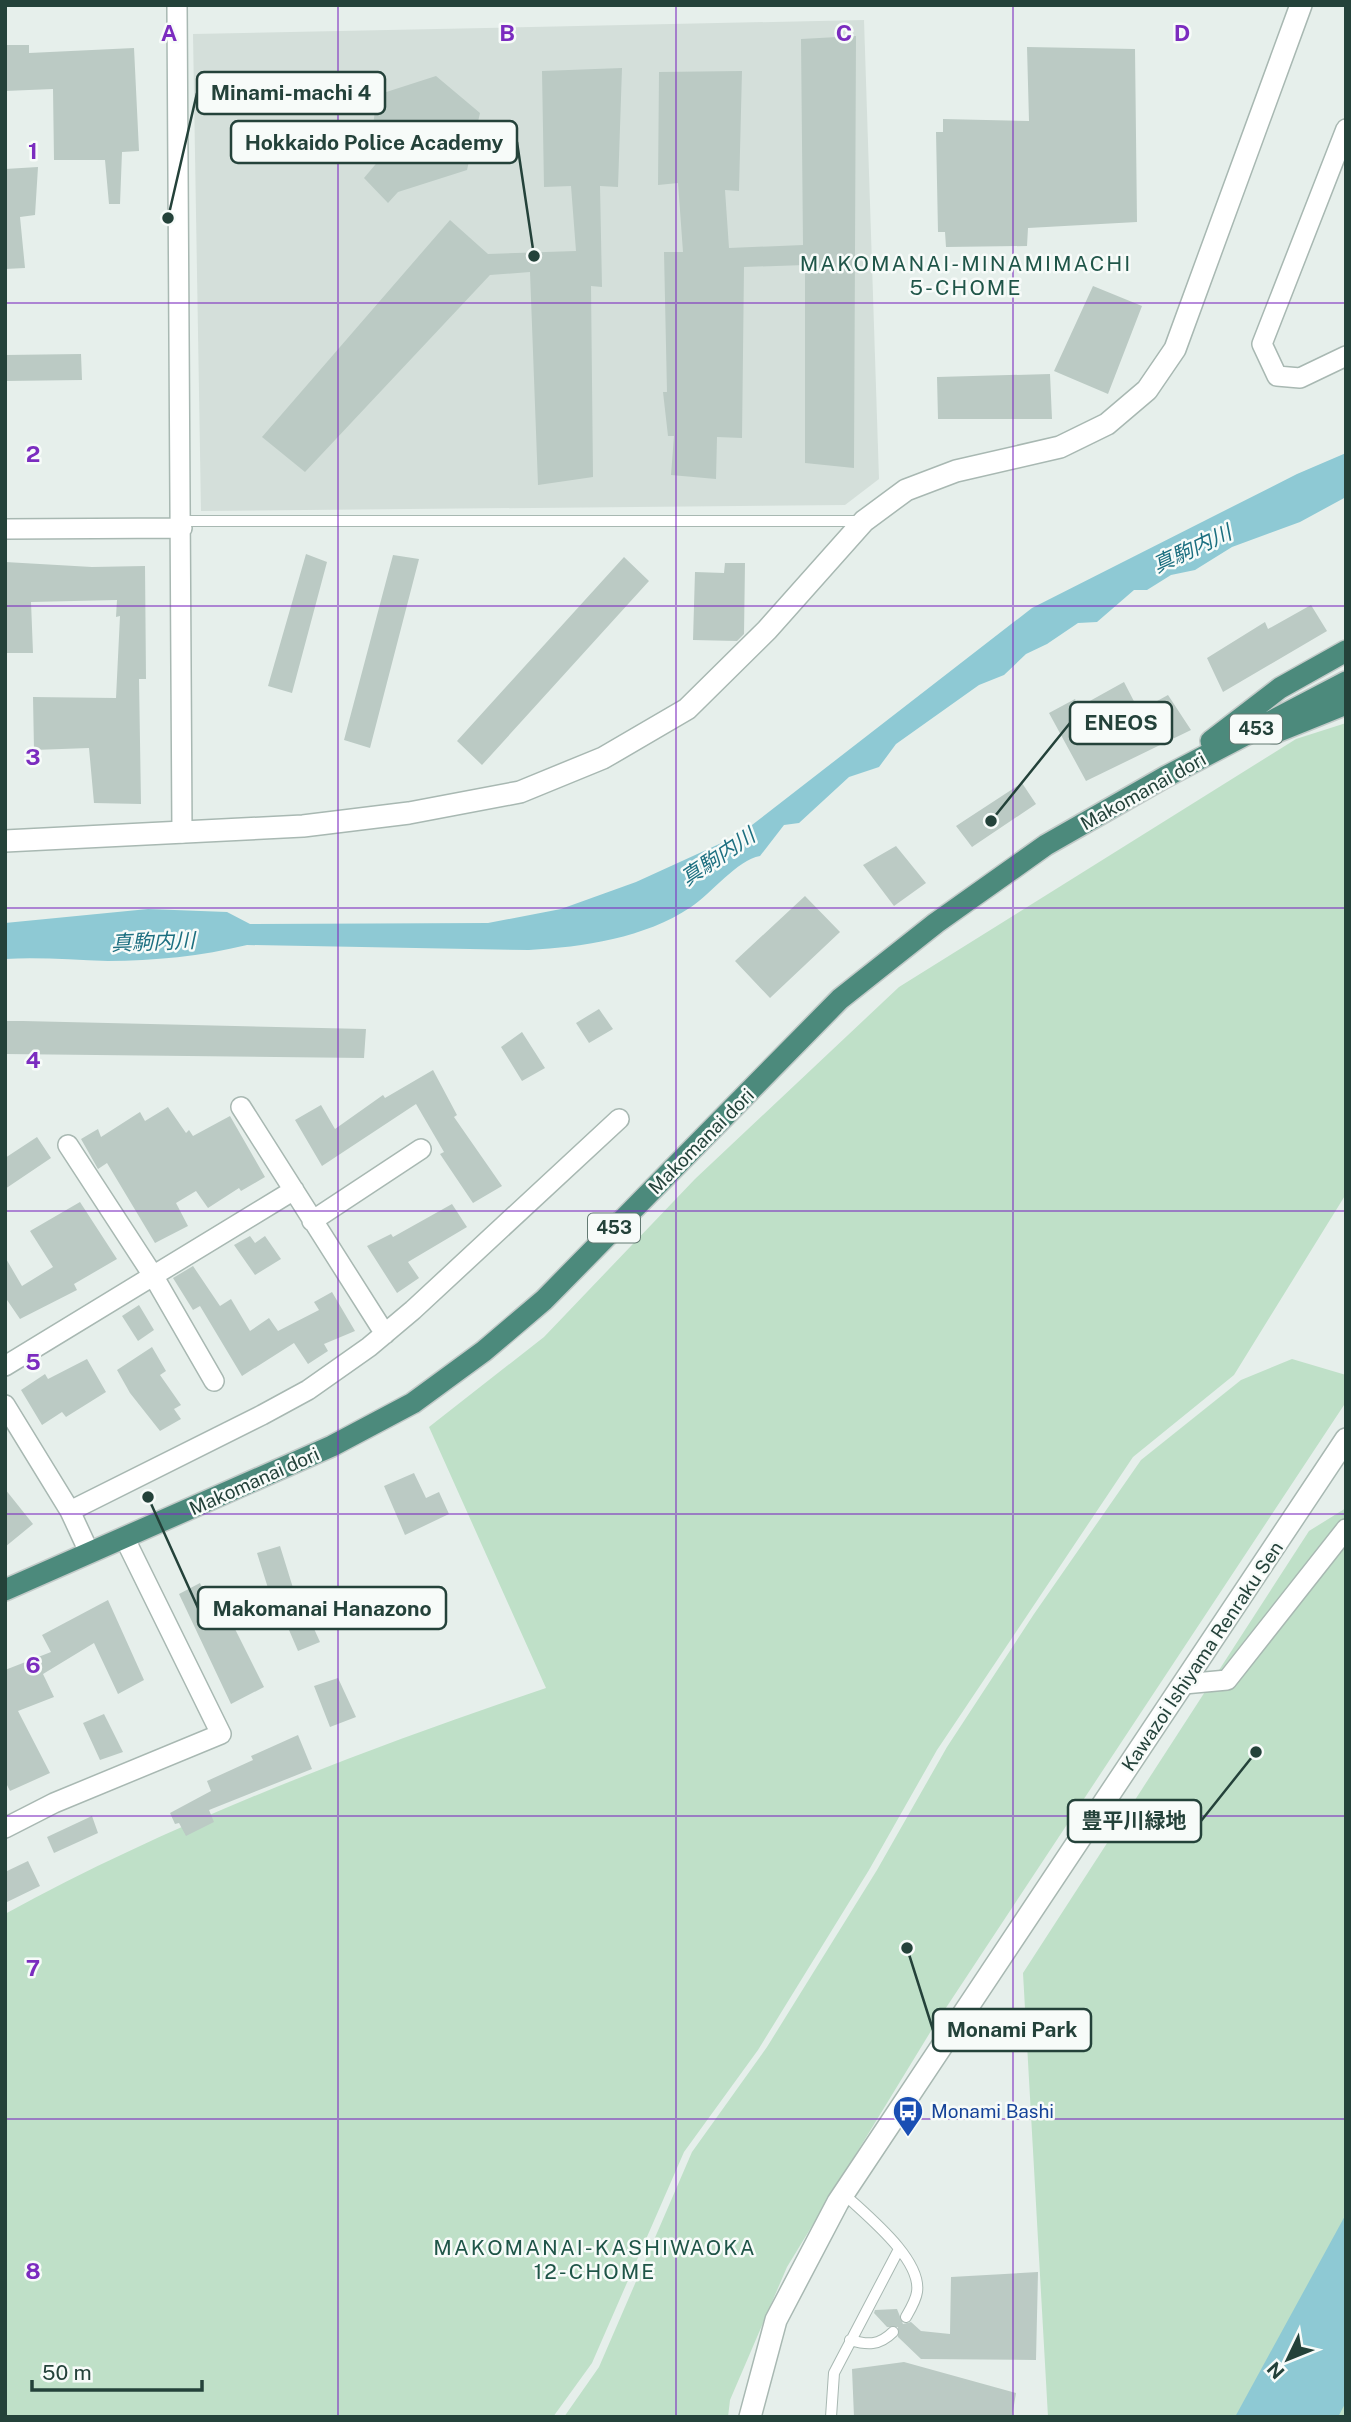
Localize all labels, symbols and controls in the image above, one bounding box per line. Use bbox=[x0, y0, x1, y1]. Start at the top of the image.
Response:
text: A bbox=[161, 19, 178, 46]
text: B bbox=[499, 19, 515, 46]
text: C bbox=[836, 19, 852, 46]
text: D bbox=[1174, 19, 1190, 46]
callout: Minami-machi 4 bbox=[197, 72, 385, 114]
text: Minami-machi 4 bbox=[211, 80, 371, 105]
callout: Hokkaido Police Academy bbox=[231, 121, 517, 163]
text: Hokkaido Police Academy bbox=[245, 130, 503, 155]
text: 1 bbox=[28, 137, 38, 164]
district label: MAKOMANAI-MINAMIMACHI 5-CHOME bbox=[800, 251, 1132, 300]
text: 2 bbox=[26, 440, 40, 467]
water label: 真駒内川 bbox=[1148, 519, 1237, 578]
callout: ENEOS bbox=[1070, 702, 1172, 744]
text: ENEOS bbox=[1084, 710, 1158, 735]
road number: 453 bbox=[1230, 714, 1282, 744]
text: 3 bbox=[25, 743, 41, 770]
street label: Makomanai dori bbox=[1076, 747, 1210, 835]
water label: 真駒内川 bbox=[676, 822, 761, 890]
water label: 真駒内川 bbox=[111, 927, 197, 955]
text: 4 bbox=[25, 1046, 41, 1073]
street label: Makomanai dori bbox=[644, 1084, 758, 1198]
road number: 453 bbox=[588, 1213, 640, 1242]
text: 5 bbox=[25, 1348, 41, 1375]
street label: Makomanai dori bbox=[186, 1443, 322, 1519]
street label: Kawazoi Ishiyama Renraku Sen bbox=[1117, 1537, 1287, 1775]
callout: Makomanai Hanazono bbox=[198, 1587, 446, 1629]
text: Makomanai Hanazono bbox=[212, 1596, 432, 1621]
text: 6 bbox=[25, 1651, 41, 1678]
callout: 豊平川緑地 bbox=[1068, 1800, 1201, 1842]
text: 豊平川緑地 bbox=[1082, 1808, 1187, 1833]
text: 7 bbox=[26, 1954, 40, 1981]
callout: Monami Park bbox=[933, 2009, 1091, 2051]
text: Monami Park bbox=[947, 2017, 1077, 2042]
bus stop icon: Monami Bashi bbox=[891, 2094, 925, 2138]
place label: Monami Bashi bbox=[931, 2100, 1054, 2122]
district label: MAKOMANAI-KASHIWAOKA 12-CHOME bbox=[433, 2235, 757, 2284]
text: 8 bbox=[25, 2257, 41, 2284]
north arrow bbox=[1253, 2324, 1323, 2394]
scale bar bbox=[32, 2348, 201, 2392]
text: N bbox=[1262, 2358, 1289, 2384]
text: 50 m bbox=[42, 2360, 92, 2385]

